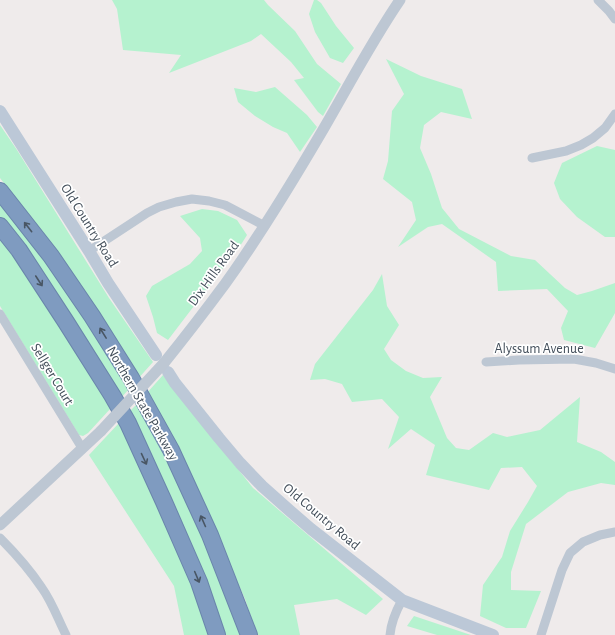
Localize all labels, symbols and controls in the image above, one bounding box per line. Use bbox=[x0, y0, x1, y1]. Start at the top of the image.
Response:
street label: Old Country Road bbox=[58, 181, 120, 270]
one-way arrow bbox=[24, 221, 32, 232]
street label: Dix Hills Road bbox=[186, 239, 242, 308]
one-way arrow bbox=[35, 275, 43, 286]
one-way arrow bbox=[99, 328, 107, 339]
street label: Sellger Court bbox=[28, 341, 76, 408]
street label: Alyssum Avenue bbox=[494, 342, 584, 356]
street label: Northern State Parkway bbox=[104, 344, 180, 463]
one-way arrow bbox=[141, 452, 148, 464]
street label: Old Country Road bbox=[280, 481, 362, 553]
one-way arrow bbox=[199, 515, 206, 527]
one-way arrow bbox=[194, 571, 201, 583]

